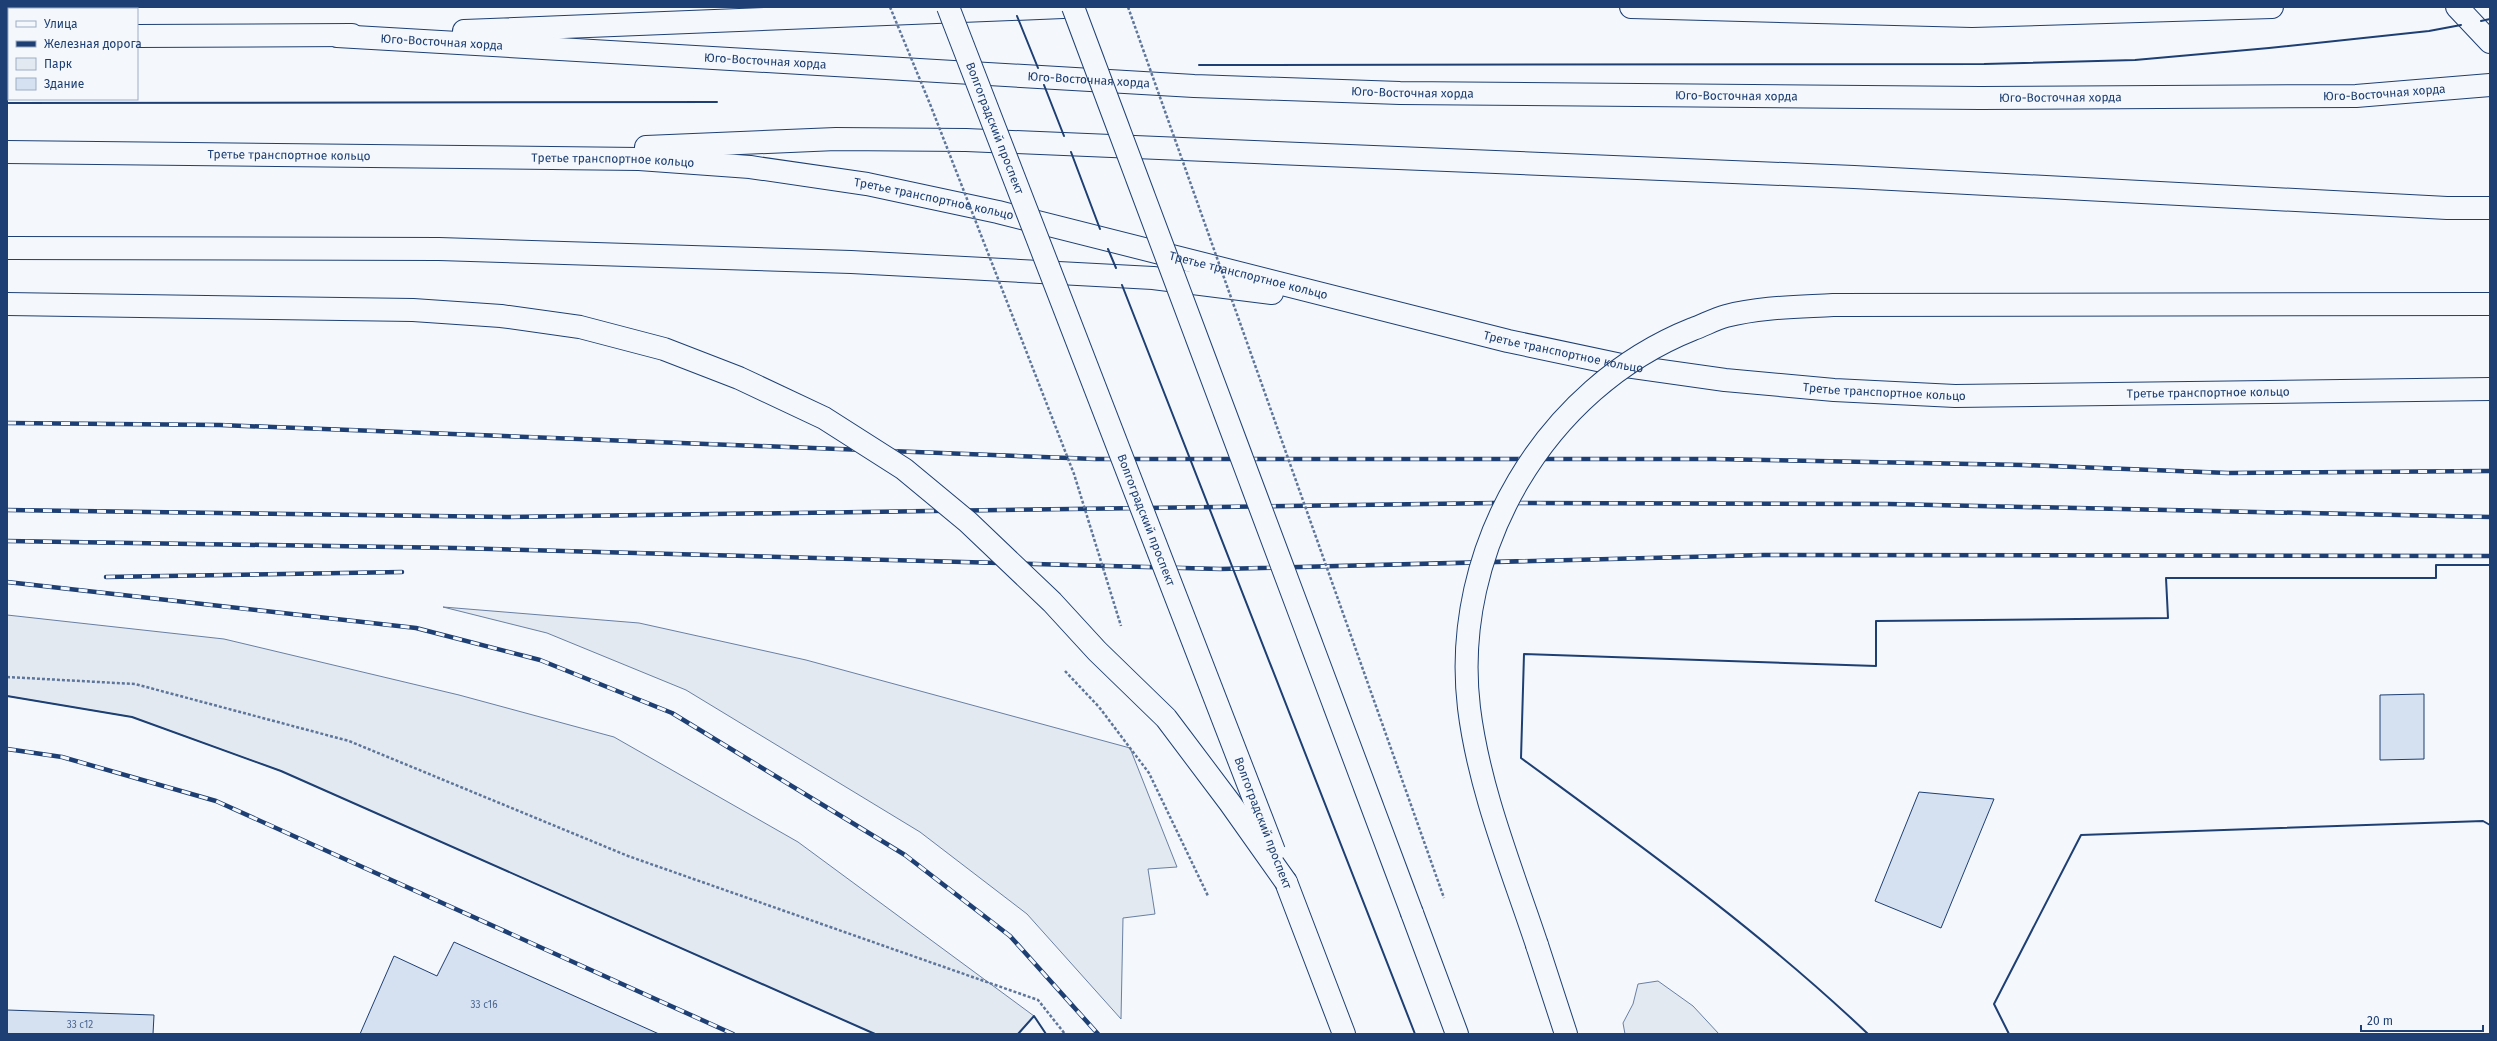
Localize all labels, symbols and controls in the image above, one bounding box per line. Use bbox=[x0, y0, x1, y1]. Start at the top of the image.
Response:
legend bbox=[8, 8, 138, 100]
text: Улица bbox=[44, 17, 78, 31]
street label: Юго-Восточная хорда bbox=[380, 32, 504, 53]
text: Железная дорога bbox=[44, 37, 142, 51]
street label: Юго-Восточная хорда bbox=[704, 50, 827, 72]
text: Парк bbox=[44, 57, 73, 71]
street label: Волгоградский проспект bbox=[963, 60, 1027, 197]
street label: Юго-Восточная хорда bbox=[1027, 69, 1150, 90]
text: Здание bbox=[44, 77, 84, 91]
street label: Юго-Восточная хорда bbox=[2323, 82, 2446, 103]
street label: Юго-Восточная хорда bbox=[1351, 84, 1474, 101]
street label: Юго-Восточная хорда bbox=[1675, 88, 1798, 103]
street label: Юго-Восточная хорда bbox=[1999, 90, 2122, 105]
street label: Третье транспортное кольцо bbox=[207, 147, 371, 163]
street label: Третье транспортное кольцо bbox=[531, 151, 695, 170]
street label: Третье транспортное кольцо bbox=[853, 175, 1015, 223]
street label: Третье транспортное кольцо bbox=[1168, 249, 1329, 302]
street label: Третье транспортное кольцо bbox=[1482, 328, 1644, 375]
street label: Третье транспортное кольцо bbox=[1802, 380, 1966, 403]
street label: Третье транспортное кольцо bbox=[2127, 385, 2290, 401]
street label: Волгоградский проспект bbox=[1114, 452, 1178, 589]
street label: Волгоградский проспект bbox=[1231, 755, 1295, 891]
house number: 33 с16 bbox=[471, 999, 497, 1011]
scale bar bbox=[2361, 1007, 2483, 1033]
text: 20 m bbox=[2367, 1014, 2393, 1028]
house number: 33 с12 bbox=[67, 1019, 93, 1031]

